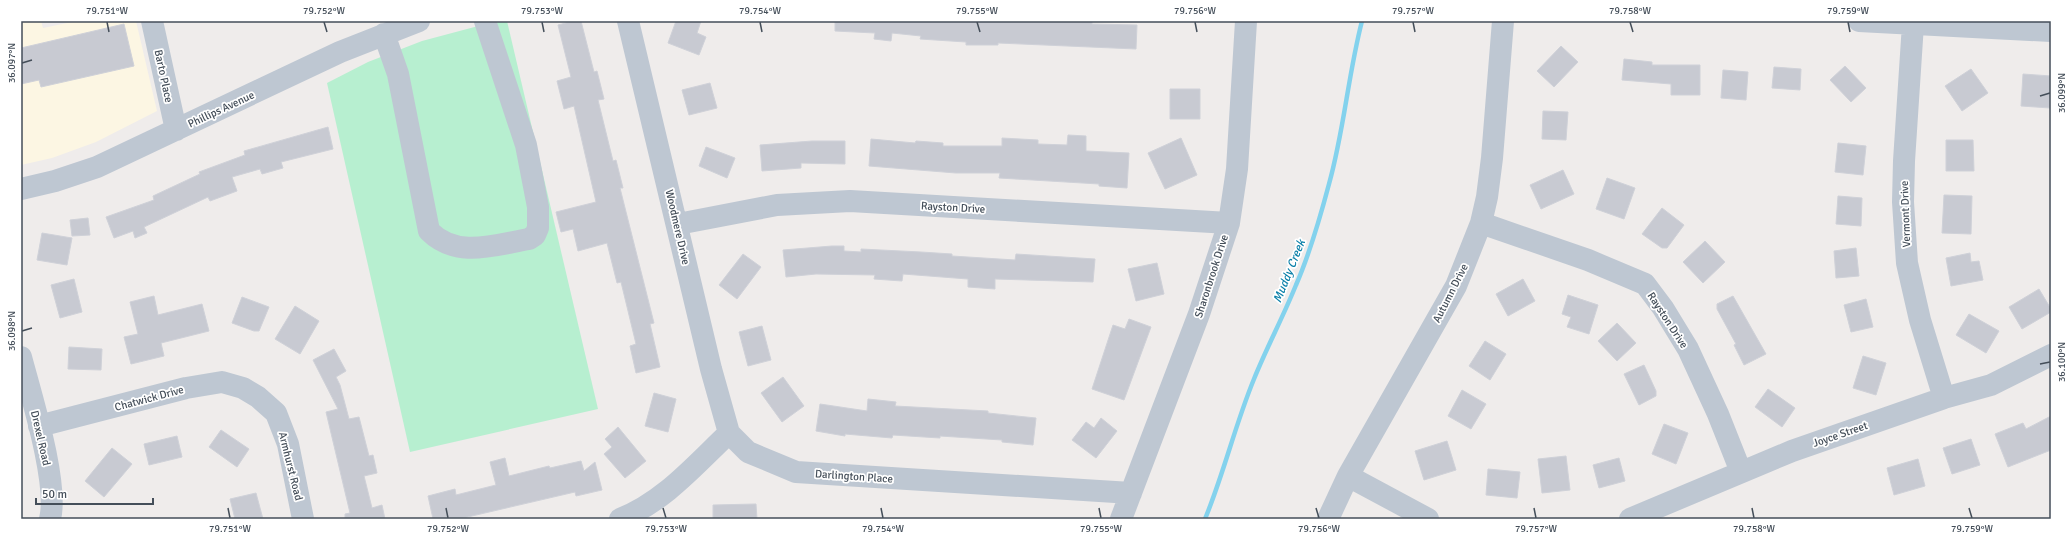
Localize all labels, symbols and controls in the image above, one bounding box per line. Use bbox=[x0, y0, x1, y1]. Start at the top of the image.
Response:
text: 79.751°W bbox=[86, 5, 128, 17]
text: 79.752°W bbox=[303, 5, 345, 17]
text: 79.753°W bbox=[521, 5, 563, 17]
text: 79.754°W bbox=[739, 5, 781, 17]
text: 79.755°W bbox=[956, 5, 998, 17]
text: 79.756°W bbox=[1174, 5, 1216, 17]
text: 79.757°W bbox=[1392, 5, 1434, 17]
text: 79.758°W bbox=[1609, 5, 1651, 17]
text: 79.759°W bbox=[1827, 5, 1869, 17]
text: 36.097°N bbox=[6, 43, 18, 83]
street label: Barto Place bbox=[152, 48, 175, 104]
text: 36.099°N bbox=[2056, 73, 2068, 113]
street label: Phillips Avenue bbox=[186, 88, 257, 131]
street label: Vermont Drive bbox=[1898, 180, 1913, 248]
street label: Woodmere Drive bbox=[663, 188, 692, 266]
street label: Rayston Drive bbox=[920, 199, 985, 216]
street label: Sharonbrook Drive bbox=[1192, 233, 1231, 319]
water label: Muddy Creek bbox=[1270, 237, 1309, 305]
street label: Autumn Drive bbox=[1430, 262, 1471, 325]
street label: Rayston Drive bbox=[1645, 290, 1691, 351]
text: 36.098°N bbox=[6, 311, 18, 351]
text: 36.100°N bbox=[2056, 342, 2068, 382]
street label: Chatwick Drive bbox=[113, 383, 185, 414]
street label: Drexel Road bbox=[28, 409, 53, 467]
street label: Joyce Street bbox=[1811, 419, 1869, 450]
street label: Armhurst Road bbox=[276, 430, 305, 502]
street label: Darlington Place bbox=[815, 467, 893, 486]
scale bar bbox=[36, 480, 153, 506]
text: 50 m bbox=[42, 487, 67, 502]
text: 79.751°W bbox=[209, 523, 251, 535]
text: 79.752°W bbox=[427, 523, 469, 535]
text: 79.753°W bbox=[645, 523, 687, 535]
text: 79.754°W bbox=[862, 523, 904, 535]
text: 79.755°W bbox=[1080, 523, 1122, 535]
text: 79.756°W bbox=[1298, 523, 1340, 535]
text: 79.757°W bbox=[1515, 523, 1557, 535]
text: 79.758°W bbox=[1733, 523, 1775, 535]
text: 79.759°W bbox=[1951, 523, 1993, 535]

